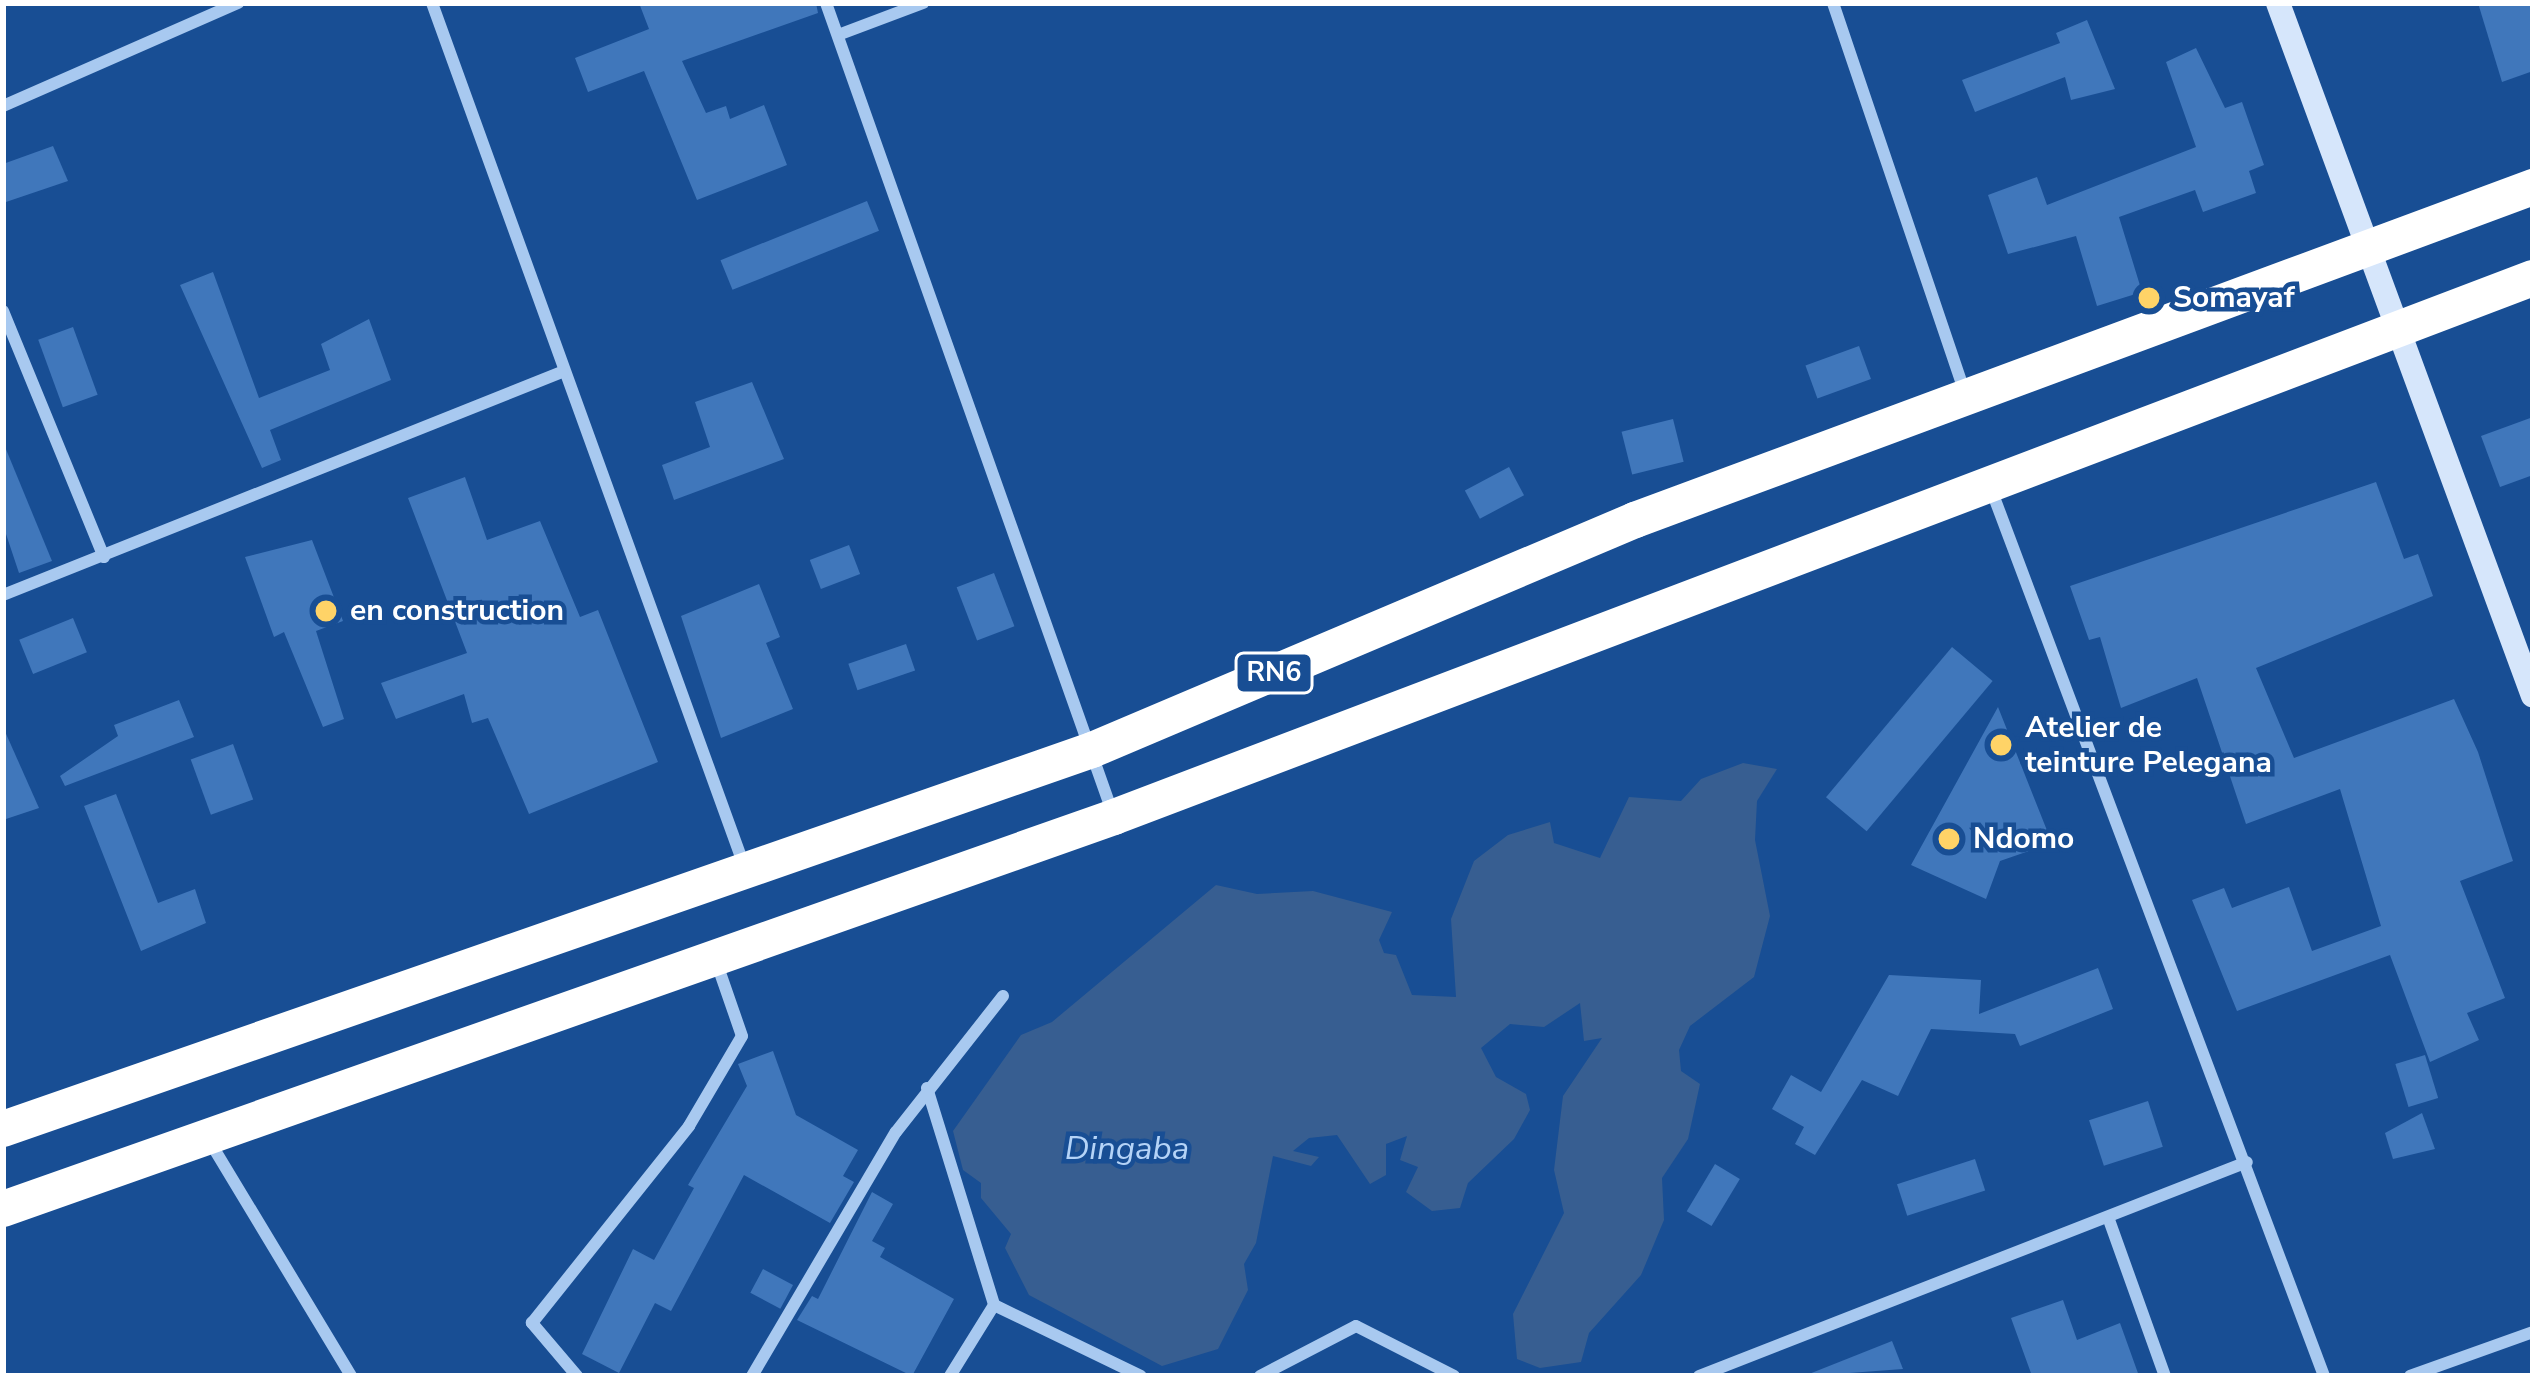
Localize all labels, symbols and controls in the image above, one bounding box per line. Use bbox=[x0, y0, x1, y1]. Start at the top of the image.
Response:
place label: Somayaf bbox=[2173, 280, 2295, 316]
marker: Somayaf bbox=[2136, 285, 2162, 311]
place label: en construction bbox=[350, 593, 564, 629]
marker: en construction bbox=[313, 598, 339, 624]
road number: RN6 bbox=[1232, 652, 1316, 694]
place label: Atelier de teinture Pelegana bbox=[2025, 710, 2272, 780]
marker: Atelier de teinture Pelegana bbox=[1988, 732, 2014, 758]
place label: Ndomo bbox=[1973, 821, 2074, 857]
marker: Ndomo bbox=[1936, 826, 1962, 852]
water label: Dingaba bbox=[1065, 1129, 1189, 1169]

